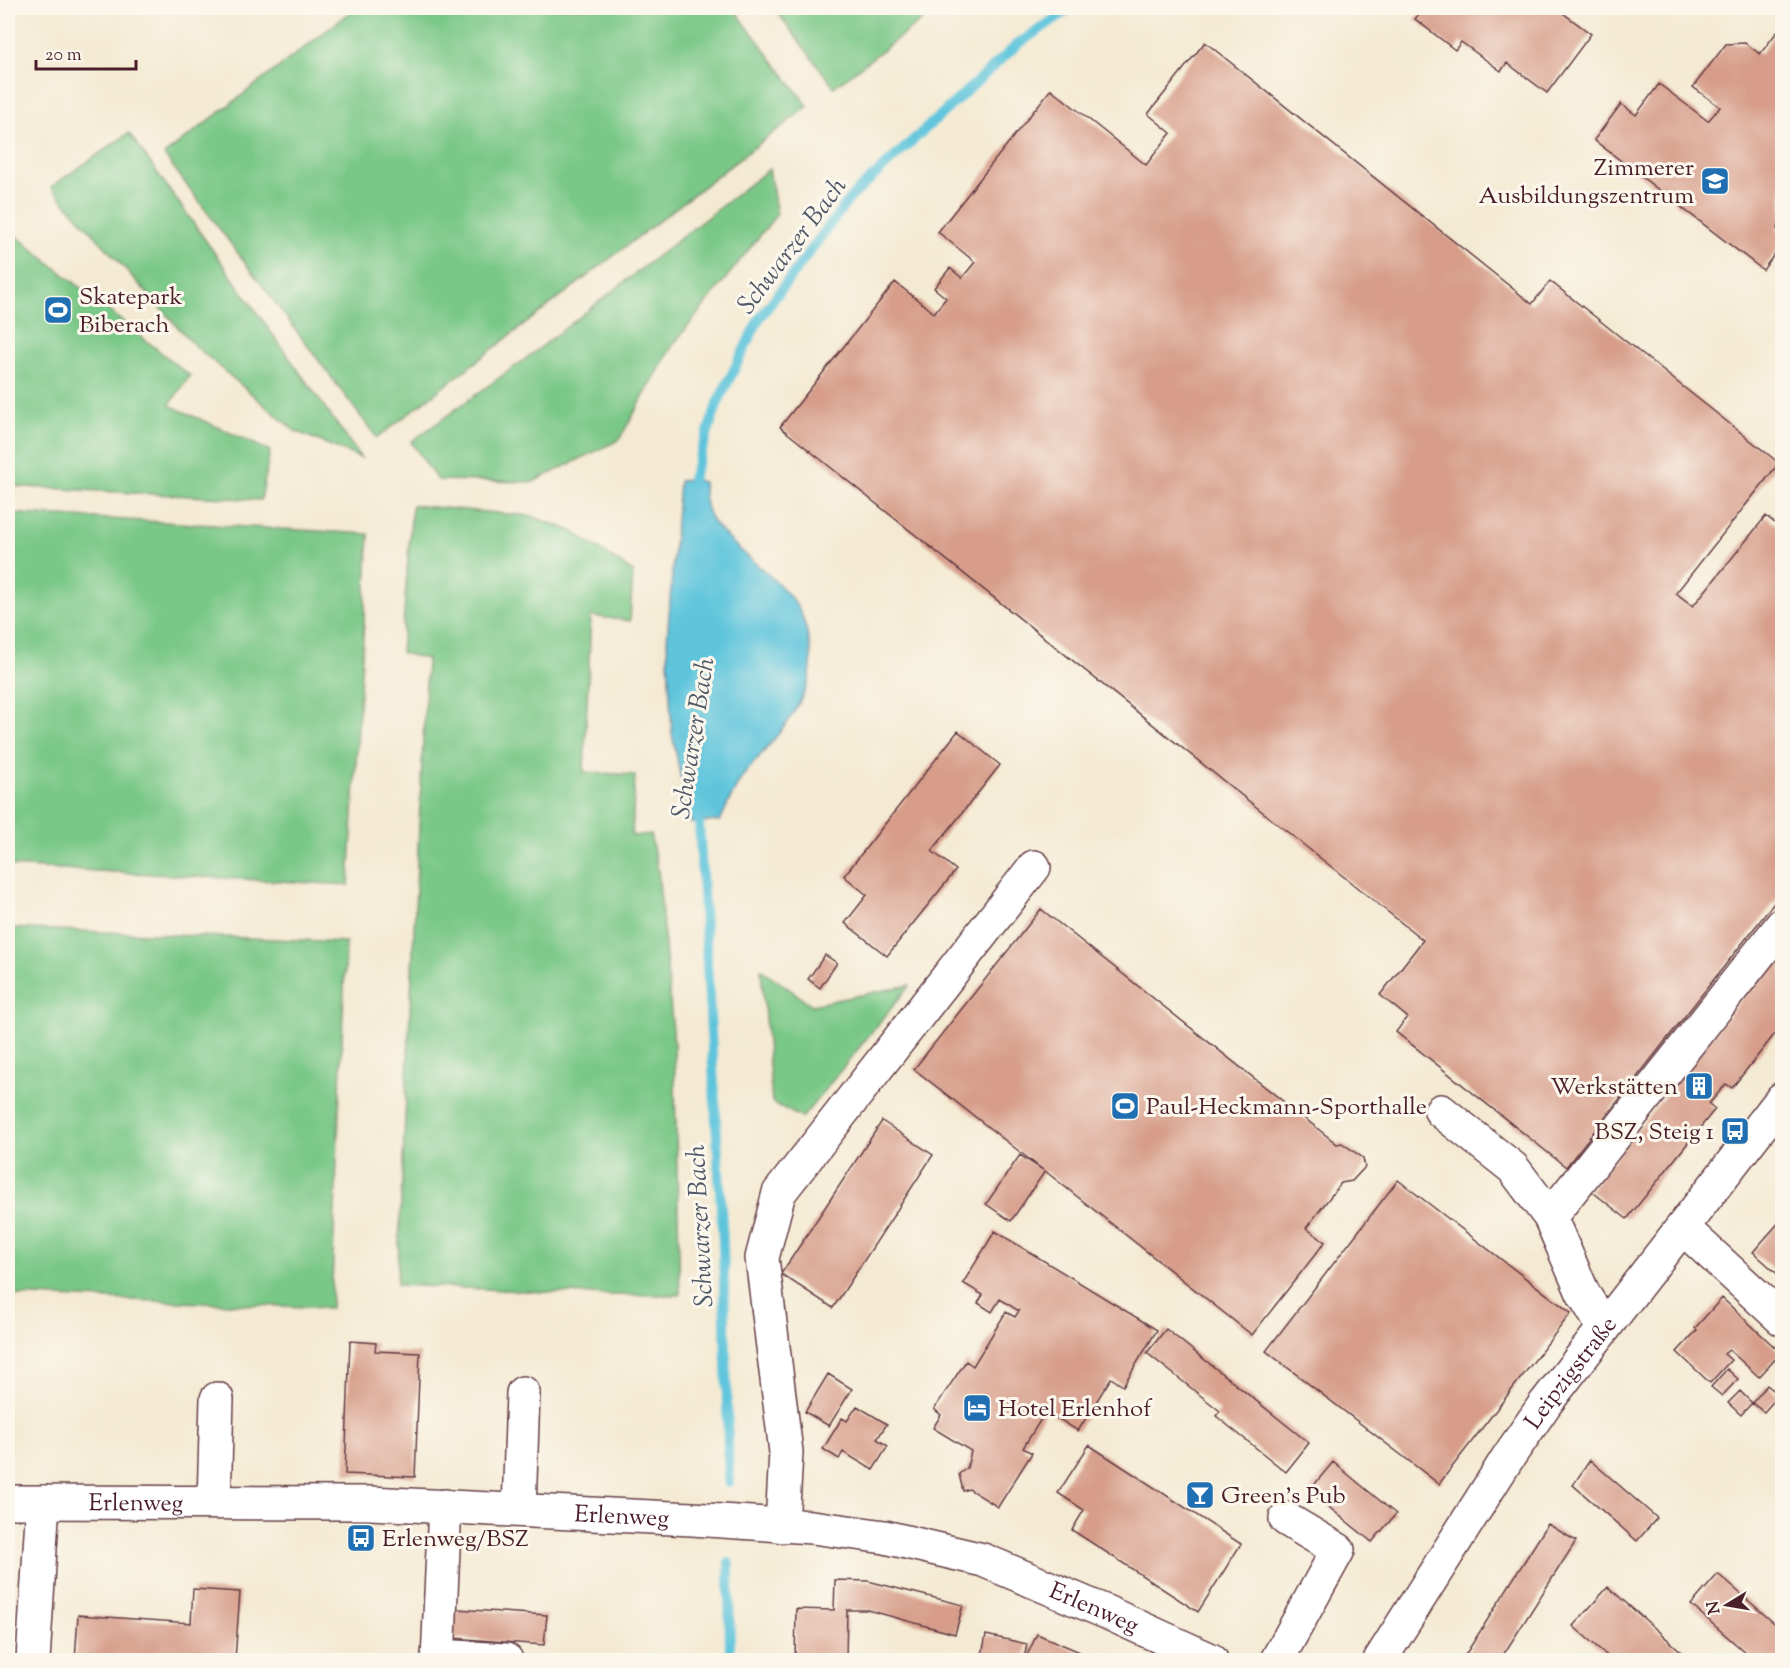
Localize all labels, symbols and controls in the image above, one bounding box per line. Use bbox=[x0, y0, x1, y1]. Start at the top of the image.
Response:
scale bar bbox=[36, 33, 136, 71]
text: 20 m bbox=[45, 43, 82, 69]
place label: Zimmerer Ausbildungszentrum bbox=[1479, 152, 1694, 214]
school or university icon: Zimmerer Ausbildungszentrum bbox=[1699, 165, 1731, 197]
water label: Schwarzer Bach bbox=[729, 170, 857, 323]
place label: Skatepark Biberach bbox=[79, 281, 183, 343]
sports icon: Skatepark Biberach bbox=[42, 294, 74, 326]
water label: Schwarzer Bach bbox=[663, 655, 726, 822]
building icon: Werkstätten bbox=[1683, 1070, 1715, 1102]
place label: Werkstätten bbox=[1550, 1071, 1678, 1105]
sports icon: Paul-Heckmann-Sporthalle bbox=[1109, 1090, 1141, 1122]
place label: Paul-Heckmann-Sporthalle bbox=[1146, 1091, 1427, 1125]
bus stop icon: BSZ, Steig 1 bbox=[1719, 1115, 1751, 1147]
place label: BSZ, Steig 1 bbox=[1595, 1116, 1714, 1150]
water label: Schwarzer Bach bbox=[679, 1143, 724, 1308]
street label: Leipzigstraße bbox=[1517, 1310, 1626, 1437]
hotel icon: Hotel Erlenhof bbox=[961, 1392, 993, 1424]
place label: Hotel Erlenhof bbox=[998, 1393, 1153, 1427]
bar icon: Green's Pub bbox=[1184, 1479, 1216, 1511]
place label: Green's Pub bbox=[1221, 1480, 1346, 1514]
street label: Erlenweg bbox=[89, 1487, 184, 1521]
street label: Erlenweg bbox=[573, 1498, 670, 1537]
bus stop icon: Erlenweg/BSZ bbox=[345, 1522, 377, 1554]
place label: Erlenweg/BSZ bbox=[382, 1523, 529, 1557]
street label: Erlenweg bbox=[1043, 1575, 1144, 1644]
north arrow bbox=[1697, 1575, 1757, 1635]
text: N bbox=[1702, 1599, 1727, 1616]

